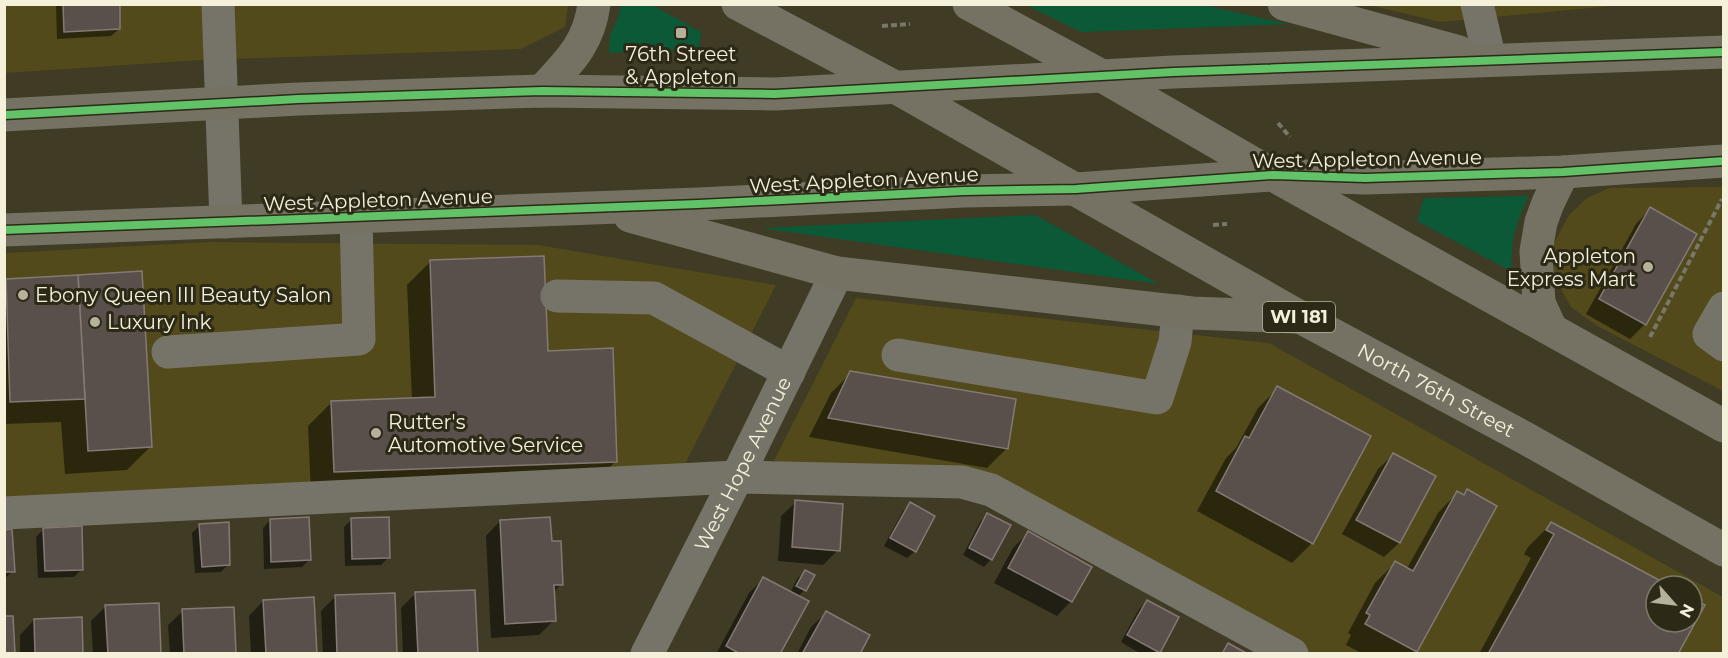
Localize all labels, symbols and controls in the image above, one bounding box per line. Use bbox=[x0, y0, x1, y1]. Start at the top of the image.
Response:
marker: 76th Street & Appleton bbox=[674, 26, 688, 40]
place label: 76th Street & Appleton bbox=[625, 42, 737, 89]
street label: West Appleton Avenue bbox=[1252, 145, 1482, 173]
street label: West Appleton Avenue bbox=[749, 162, 979, 198]
street label: West Appleton Avenue bbox=[263, 184, 493, 216]
place label: Appleton Express Mart bbox=[1507, 244, 1636, 291]
marker: Appleton Express Mart bbox=[1641, 260, 1655, 274]
place label: Ebony Queen III Beauty Salon bbox=[35, 283, 331, 307]
marker: Ebony Queen III Beauty Salon bbox=[16, 288, 30, 302]
road number: WI 181 bbox=[1263, 302, 1335, 332]
place label: Luxury Ink bbox=[107, 310, 212, 334]
marker: Luxury Ink bbox=[88, 315, 102, 329]
street label: North 76th Street bbox=[1353, 338, 1519, 442]
street label: West Hope Avenue bbox=[689, 373, 796, 555]
place label: Rutter's Automotive Service bbox=[388, 410, 583, 457]
marker: Rutter's Automotive Service bbox=[369, 426, 383, 440]
north arrow bbox=[1644, 574, 1704, 634]
text: N bbox=[1675, 601, 1698, 621]

